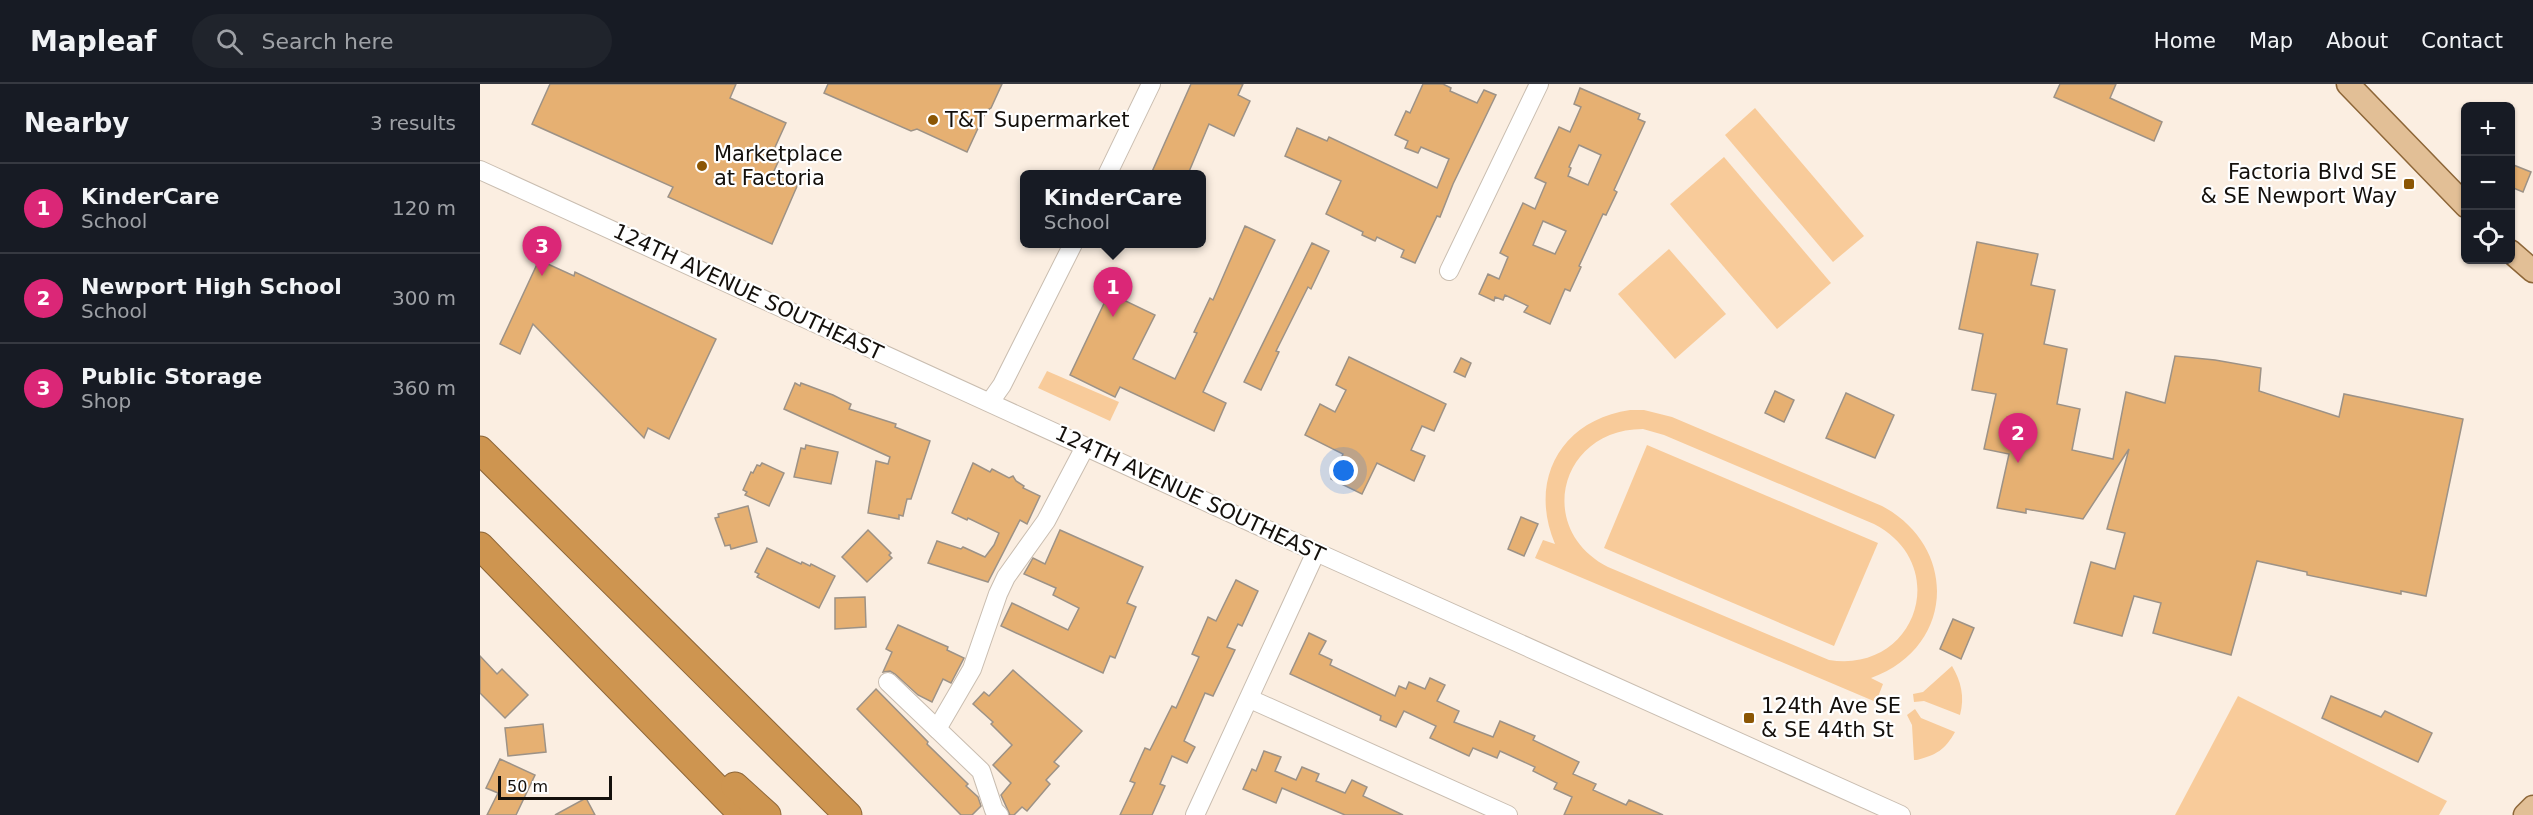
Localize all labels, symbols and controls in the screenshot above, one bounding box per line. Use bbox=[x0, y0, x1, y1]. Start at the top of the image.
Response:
search box bbox=[192, 14, 612, 68]
text: Mapleaf bbox=[30, 25, 156, 58]
icon: search bbox=[213, 25, 246, 58]
text: Search here bbox=[261, 29, 394, 54]
text: Home bbox=[2154, 29, 2216, 53]
text: Map bbox=[2249, 29, 2293, 53]
text: About bbox=[2326, 29, 2388, 53]
text: Contact bbox=[2421, 29, 2503, 53]
map controls bbox=[2461, 102, 2515, 264]
button: + bbox=[2461, 102, 2515, 156]
text: Nearby bbox=[24, 108, 129, 138]
place label: T&T Supermarket bbox=[944, 108, 1129, 132]
text: 3 results bbox=[370, 111, 456, 135]
marker: T&T Supermarket bbox=[926, 113, 940, 127]
place label: Marketplace at Factoria bbox=[714, 142, 843, 190]
button: − bbox=[2461, 156, 2515, 210]
marker: Marketplace at Factoria bbox=[695, 159, 709, 173]
place label: Factoria Blvd SE & SE Newport Way bbox=[2200, 160, 2397, 208]
popup bbox=[1020, 170, 1206, 248]
marker: Factoria Blvd SE & SE Newport Way bbox=[2402, 177, 2416, 191]
text: KinderCare bbox=[81, 184, 220, 209]
text: KinderCare bbox=[1044, 185, 1182, 210]
text: 1 bbox=[37, 196, 50, 220]
text: 120 m bbox=[392, 196, 456, 220]
text: School bbox=[81, 209, 147, 233]
text: School bbox=[1044, 210, 1110, 234]
button: locate bbox=[2461, 210, 2515, 264]
street label: 124TH AVENUE SOUTHEAST bbox=[609, 219, 887, 365]
pin: 3 bbox=[522, 226, 562, 276]
pin: 1 bbox=[1094, 268, 1132, 317]
text: Newport High School bbox=[81, 274, 342, 299]
text: 2 bbox=[37, 286, 50, 310]
text: 300 m bbox=[392, 286, 456, 310]
text: School bbox=[81, 299, 147, 323]
text: Public Storage bbox=[81, 364, 262, 389]
text: 3 bbox=[37, 376, 50, 400]
text: 360 m bbox=[392, 376, 456, 400]
text: Shop bbox=[81, 389, 131, 413]
pin: 2 bbox=[1998, 414, 2038, 463]
street label: 124TH AVENUE SOUTHEAST bbox=[1051, 421, 1329, 567]
your location bbox=[1329, 456, 1358, 485]
place label: 124th Ave SE & SE 44th St bbox=[1761, 694, 1901, 742]
marker: 124th Ave SE & SE 44th St bbox=[1742, 711, 1756, 725]
scale bar bbox=[498, 773, 612, 800]
text: 50 m bbox=[507, 777, 548, 796]

